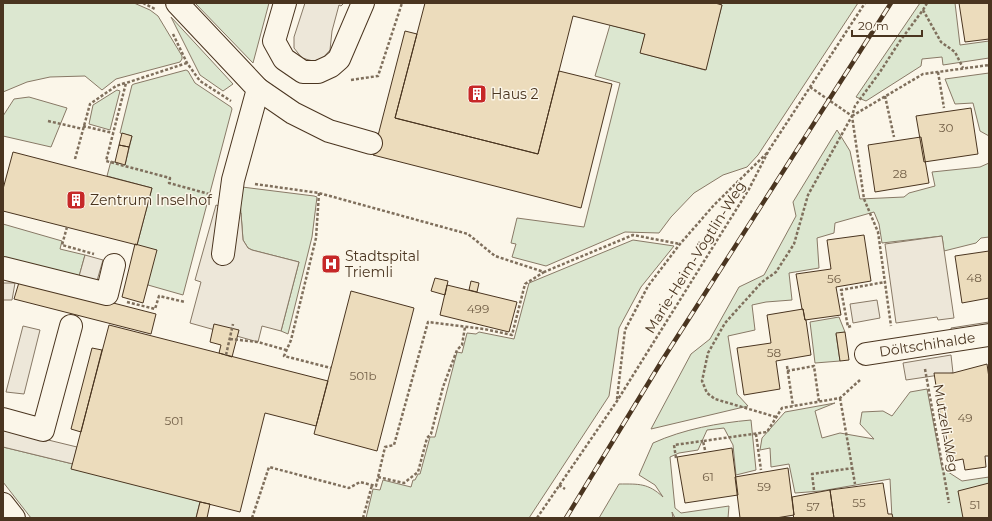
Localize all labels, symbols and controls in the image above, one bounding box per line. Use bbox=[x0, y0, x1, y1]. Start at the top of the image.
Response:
scale bar bbox=[852, 12, 922, 38]
text: 20 m bbox=[858, 18, 889, 33]
building icon: Haus 2 bbox=[466, 83, 488, 105]
place label: Haus 2 bbox=[491, 85, 539, 103]
house number: 30 bbox=[939, 120, 953, 135]
house number: 28 bbox=[893, 166, 908, 181]
street label: Marie-Heim-Vögtlin-Weg bbox=[641, 177, 749, 337]
building icon: Zentrum Inselhof bbox=[65, 189, 87, 211]
place label: Zentrum Inselhof bbox=[90, 191, 213, 209]
place label: Stadtspital Triemli bbox=[345, 247, 420, 281]
hospital icon: Stadtspital Triemli bbox=[320, 253, 342, 275]
house number: 48 bbox=[966, 270, 982, 285]
house number: 56 bbox=[827, 271, 841, 286]
house number: 499 bbox=[467, 301, 489, 316]
street label: Döltschihalde bbox=[878, 328, 977, 361]
house number: 58 bbox=[767, 345, 782, 360]
house number: 501b bbox=[349, 368, 377, 383]
street label: Mutzeli-Weg bbox=[929, 382, 963, 474]
house number: 49 bbox=[957, 410, 973, 425]
house number: 501 bbox=[164, 413, 184, 428]
house number: 61 bbox=[702, 469, 714, 484]
house number: 59 bbox=[757, 479, 771, 494]
house number: 55 bbox=[852, 495, 866, 510]
house number: 51 bbox=[969, 497, 981, 512]
house number: 57 bbox=[806, 499, 820, 514]

